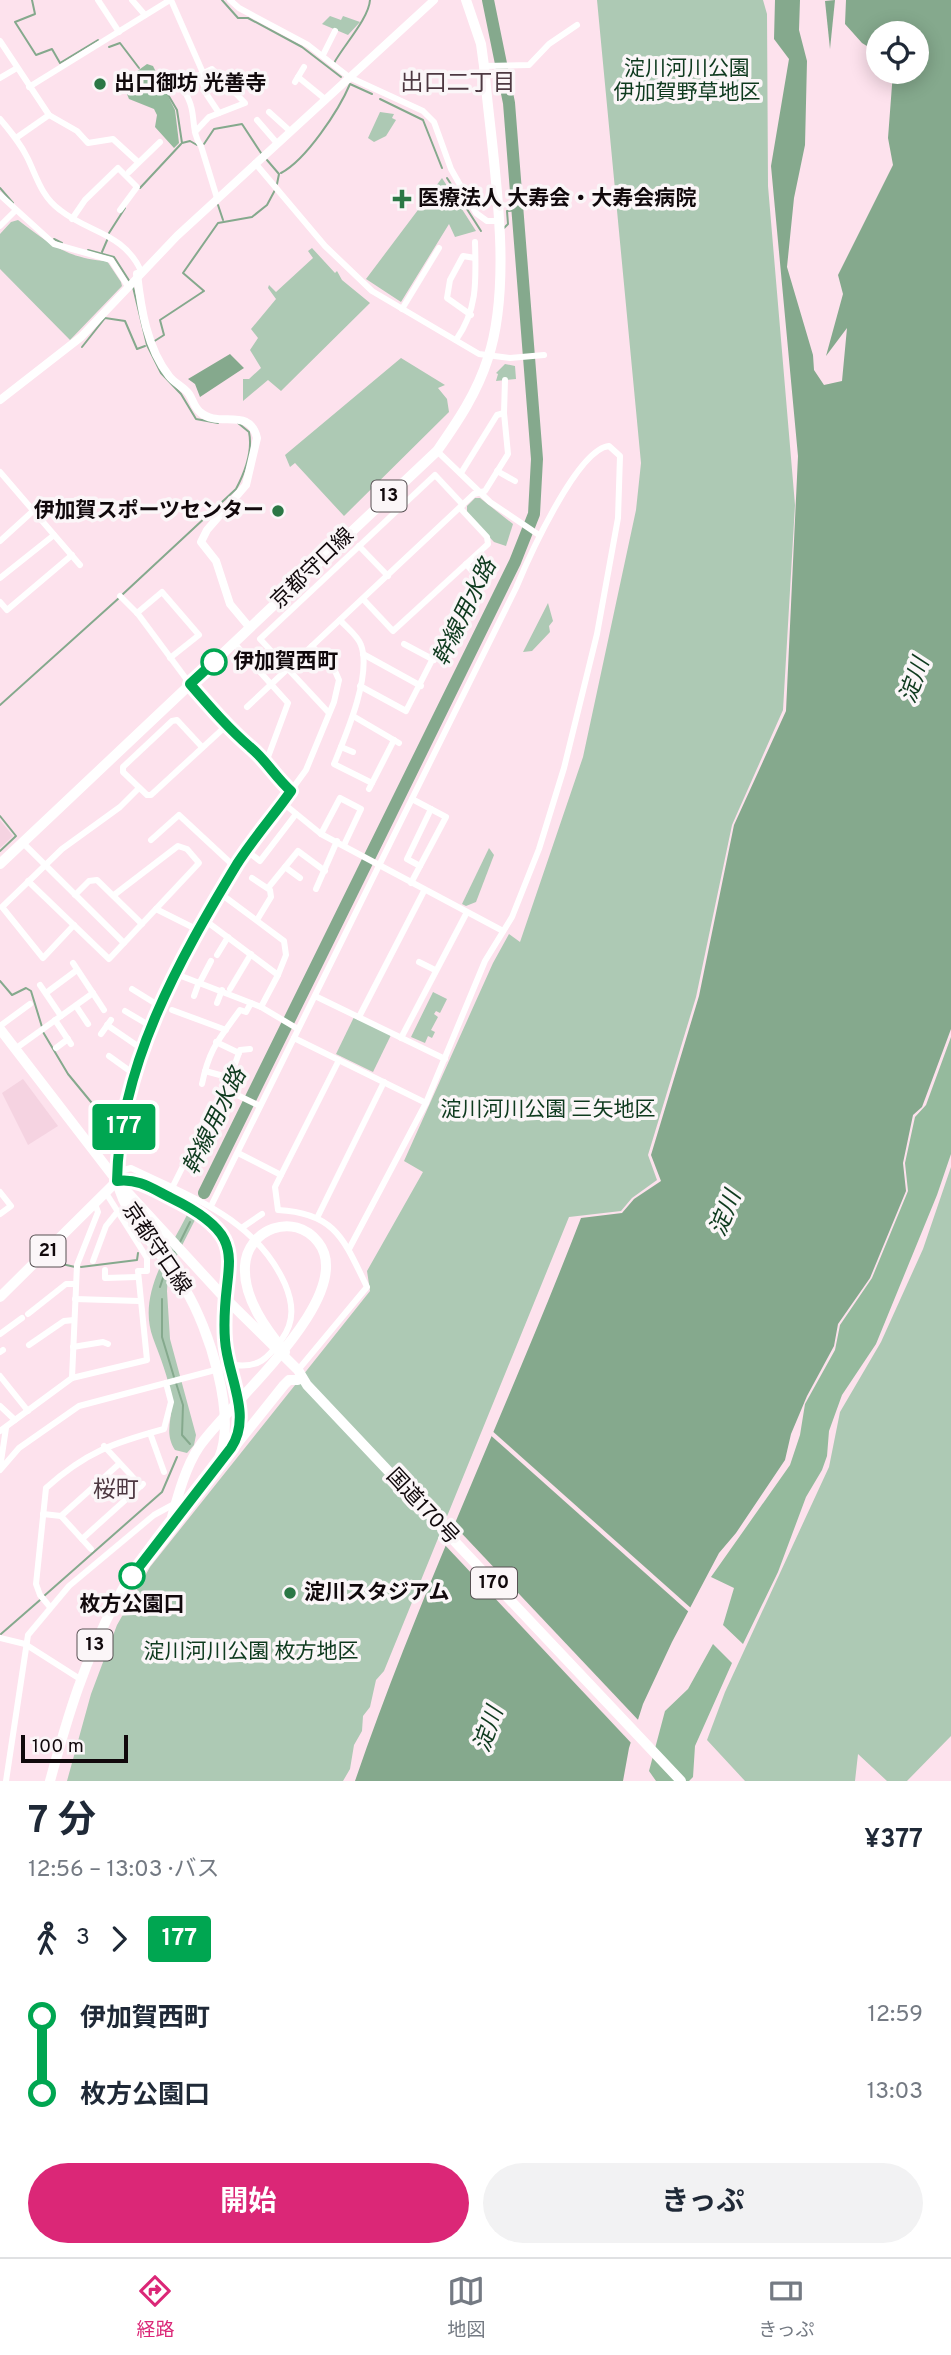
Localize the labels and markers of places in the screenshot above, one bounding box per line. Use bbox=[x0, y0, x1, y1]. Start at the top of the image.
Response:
place label: 出口御坊 光善寺 bbox=[114, 71, 266, 98]
marker: 出口御坊 光善寺 bbox=[92, 76, 108, 92]
place label: 医療法人 大寿会・大寿会病院 bbox=[418, 186, 696, 213]
marker: 医療法人 大寿会・大寿会病院 bbox=[392, 189, 412, 209]
place label: 伊加賀スポーツセンター bbox=[33, 498, 264, 525]
marker: 伊加賀スポーツセンター bbox=[270, 503, 286, 519]
marker: 伊加賀西町 bbox=[201, 649, 227, 675]
place label: 伊加賀西町 bbox=[233, 649, 338, 676]
marker: 枚方公園口 bbox=[119, 1563, 145, 1589]
place label: 淀川スタジアム bbox=[304, 1580, 450, 1607]
marker: 淀川スタジアム bbox=[282, 1585, 298, 1601]
place label: 枚方公園口 bbox=[80, 1592, 185, 1619]

